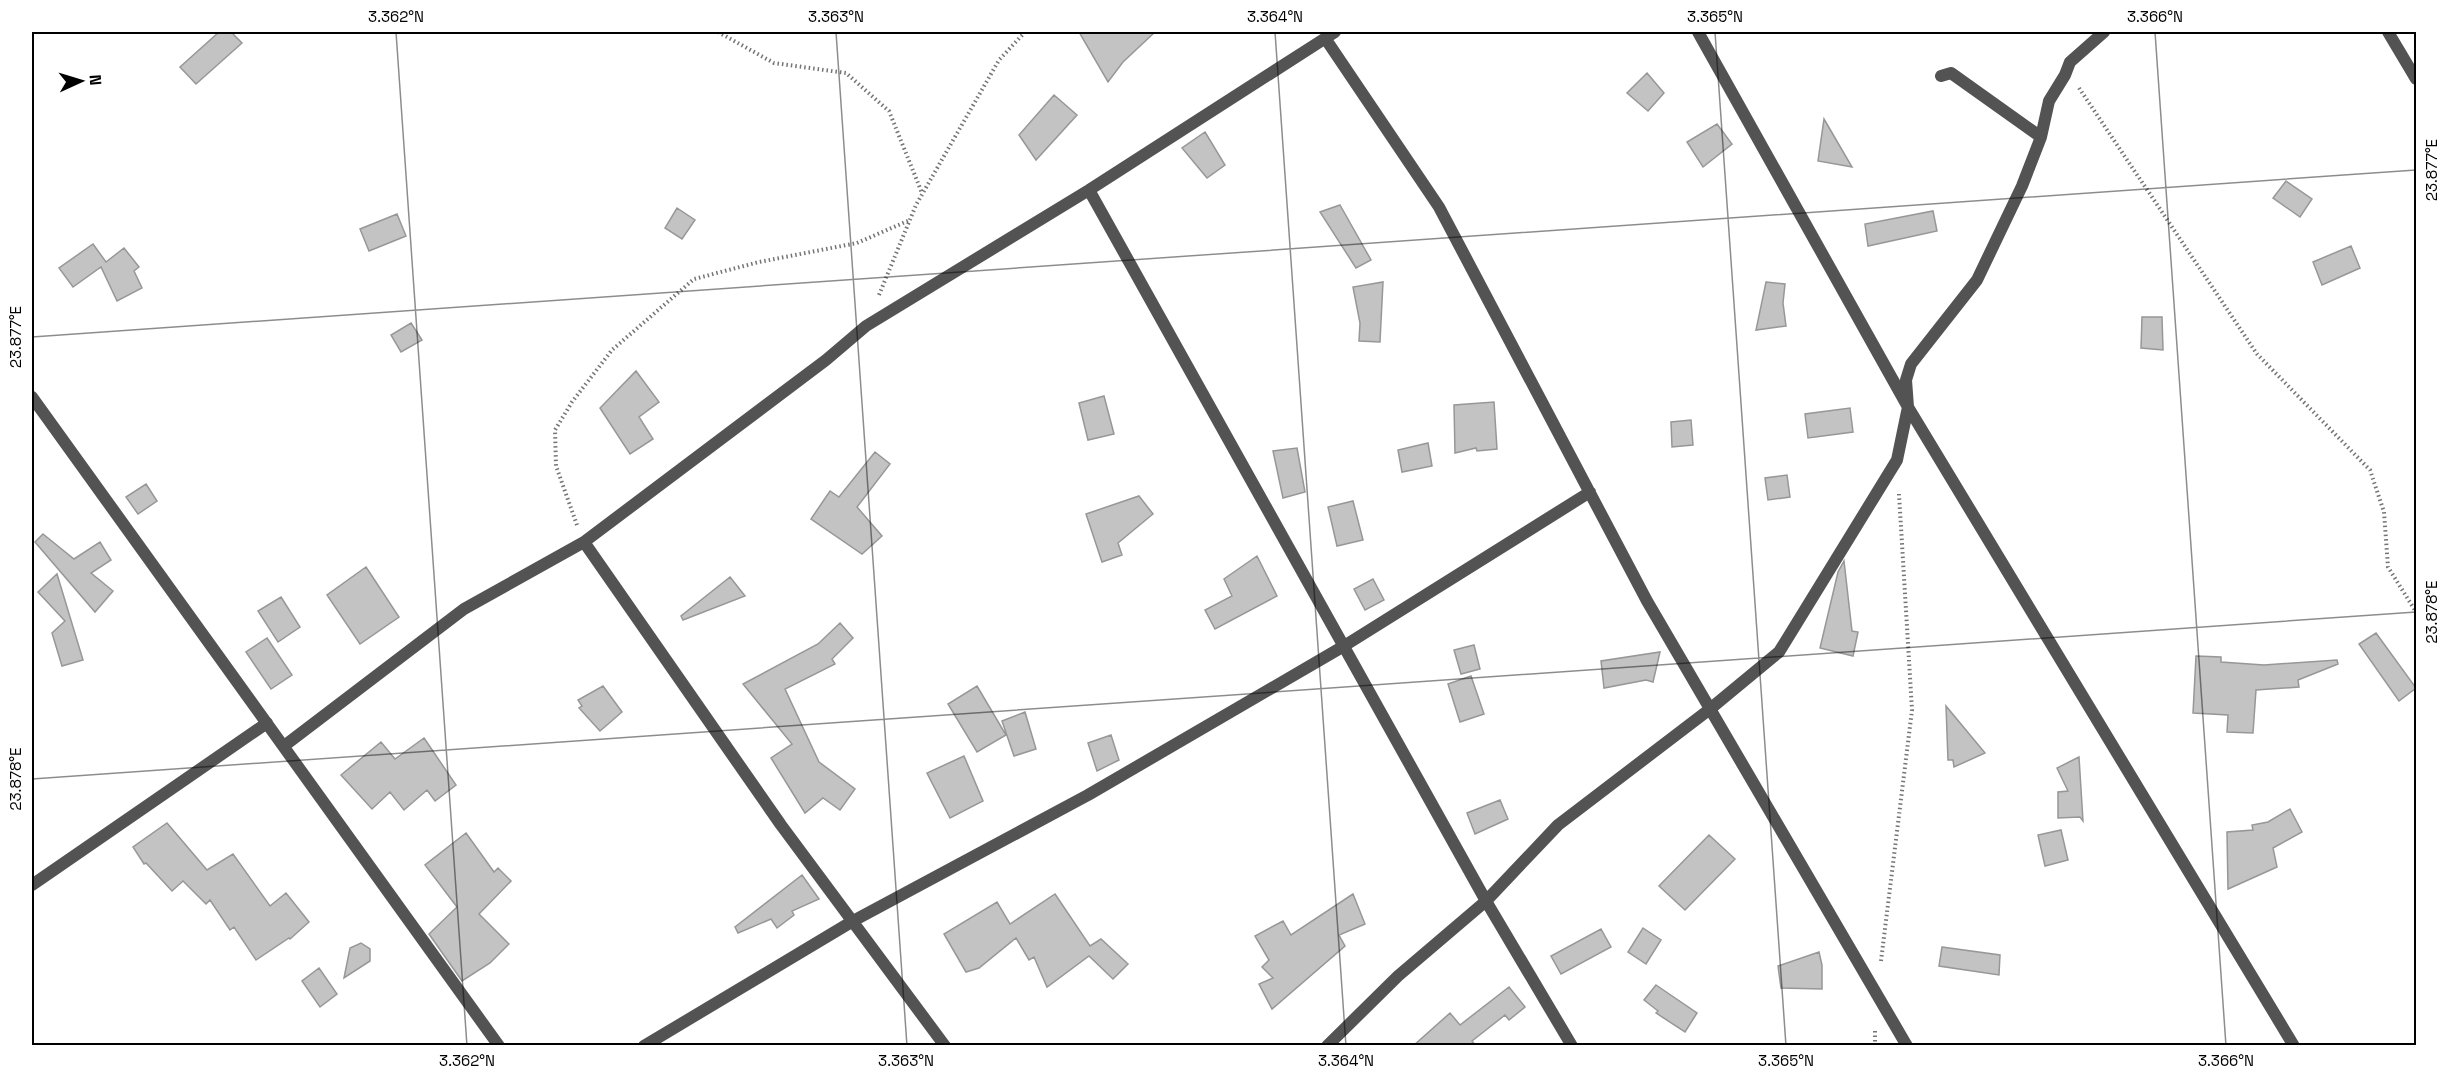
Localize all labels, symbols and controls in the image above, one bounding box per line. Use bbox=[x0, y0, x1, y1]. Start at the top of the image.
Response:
text: 3.362°N bbox=[368, 7, 424, 26]
text: 3.363°N bbox=[808, 7, 864, 26]
text: 3.364°N bbox=[1247, 7, 1303, 26]
text: 3.365°N bbox=[1687, 7, 1743, 26]
text: 3.366°N bbox=[2127, 7, 2183, 26]
north arrow bbox=[51, 51, 111, 111]
text: N bbox=[85, 74, 106, 86]
text: 23.877°E bbox=[2422, 139, 2441, 201]
text: 23.877°E bbox=[6, 306, 25, 368]
text: 23.878°E bbox=[2422, 581, 2441, 643]
text: 23.878°E bbox=[6, 748, 25, 810]
text: 3.362°N bbox=[439, 1051, 495, 1070]
text: 3.363°N bbox=[878, 1051, 934, 1070]
text: 3.364°N bbox=[1318, 1051, 1374, 1070]
text: 3.365°N bbox=[1758, 1051, 1814, 1070]
text: 3.366°N bbox=[2198, 1051, 2254, 1070]

